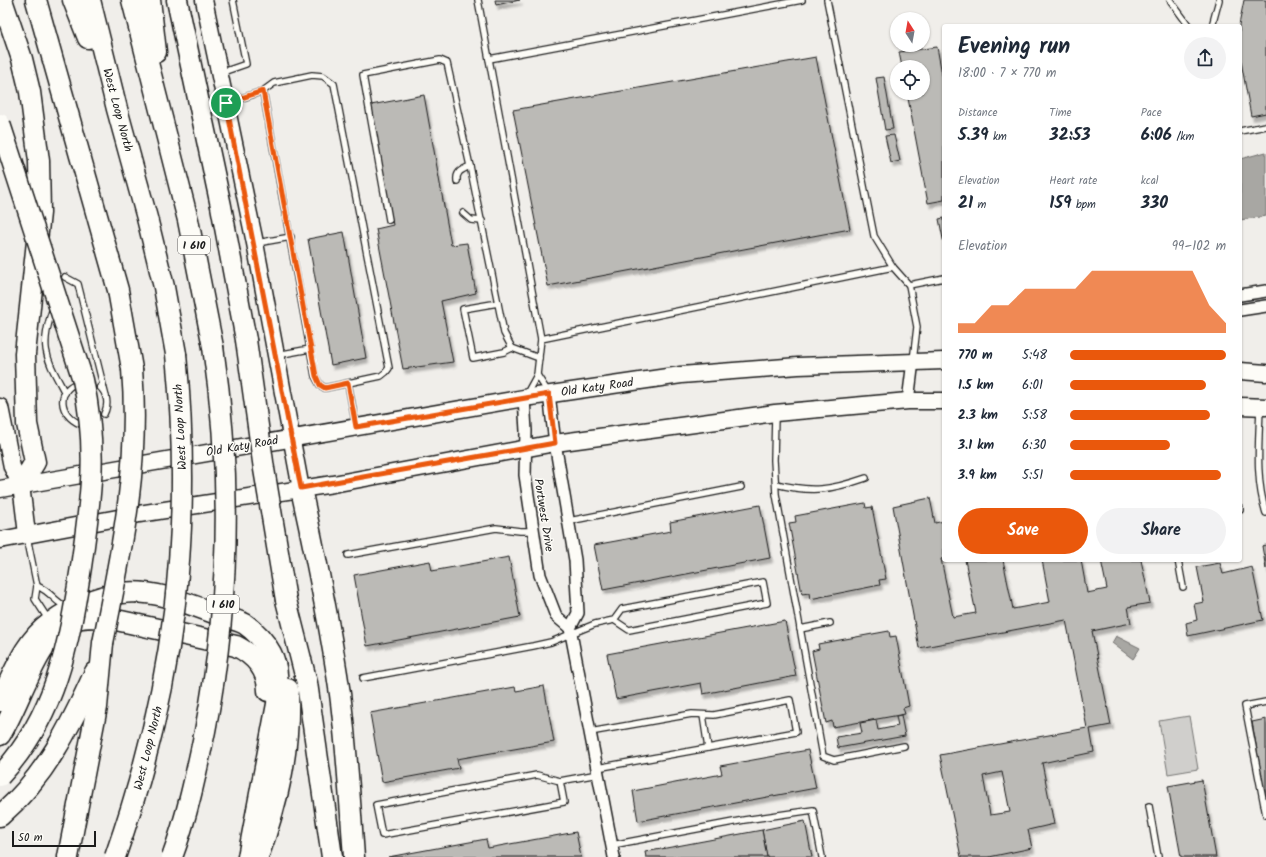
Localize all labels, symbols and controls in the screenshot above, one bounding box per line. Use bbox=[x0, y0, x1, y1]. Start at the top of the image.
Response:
north arrow bbox=[890, 12, 930, 52]
map controls bbox=[890, 12, 930, 100]
text: Evening run bbox=[958, 30, 1070, 65]
button: share bbox=[1184, 37, 1226, 79]
button: locate bbox=[890, 60, 930, 100]
text: 18:00 · 7 × 770 m bbox=[958, 63, 1056, 84]
street label: West Loop North bbox=[97, 66, 138, 154]
pin bbox=[209, 86, 243, 120]
icon: arrive bbox=[215, 92, 237, 114]
text: Distance bbox=[958, 104, 998, 122]
text: Time bbox=[1049, 104, 1072, 122]
text: Pace bbox=[1141, 104, 1162, 122]
text: 5.39 bbox=[958, 122, 989, 149]
text: 32:53 bbox=[1049, 122, 1091, 149]
text: 6:06 bbox=[1141, 122, 1172, 149]
text: km bbox=[989, 128, 1007, 146]
text: /km bbox=[1172, 128, 1194, 146]
text: Elevation bbox=[958, 172, 1000, 190]
text: Heart rate bbox=[1049, 172, 1097, 190]
text: kcal bbox=[1141, 172, 1159, 190]
text: 21 bbox=[958, 190, 973, 217]
text: 159 bbox=[1049, 190, 1072, 217]
text: 330 bbox=[1141, 190, 1168, 217]
text: m bbox=[973, 196, 986, 214]
text: bpm bbox=[1072, 196, 1096, 214]
road number: I 610 bbox=[178, 236, 210, 254]
text: Elevation bbox=[958, 236, 1007, 257]
text: 99–102 m bbox=[1172, 236, 1226, 257]
text: 770 m bbox=[958, 345, 993, 366]
text: 5:48 bbox=[1022, 345, 1047, 366]
street label: Old Katy Road bbox=[560, 373, 636, 402]
text: 1.5 km bbox=[958, 375, 994, 396]
text: 6:01 bbox=[1022, 375, 1043, 396]
street label: West Loop North bbox=[169, 384, 192, 470]
text: 2.3 km bbox=[958, 405, 998, 426]
text: 5:58 bbox=[1022, 405, 1047, 426]
street label: Old Katy Road bbox=[205, 431, 281, 462]
text: 3.1 km bbox=[958, 435, 994, 456]
text: 6:30 bbox=[1022, 435, 1046, 456]
text: 3.9 km bbox=[958, 465, 997, 486]
text: 5:51 bbox=[1022, 465, 1043, 486]
street label: Portwest Drive bbox=[528, 477, 559, 554]
button: Save bbox=[958, 508, 1088, 554]
button: Share bbox=[1096, 508, 1226, 554]
road number: I 610 bbox=[207, 595, 239, 613]
street label: West Loop North bbox=[129, 704, 168, 792]
scale bar bbox=[12, 829, 96, 848]
text: 50 m bbox=[18, 829, 43, 847]

